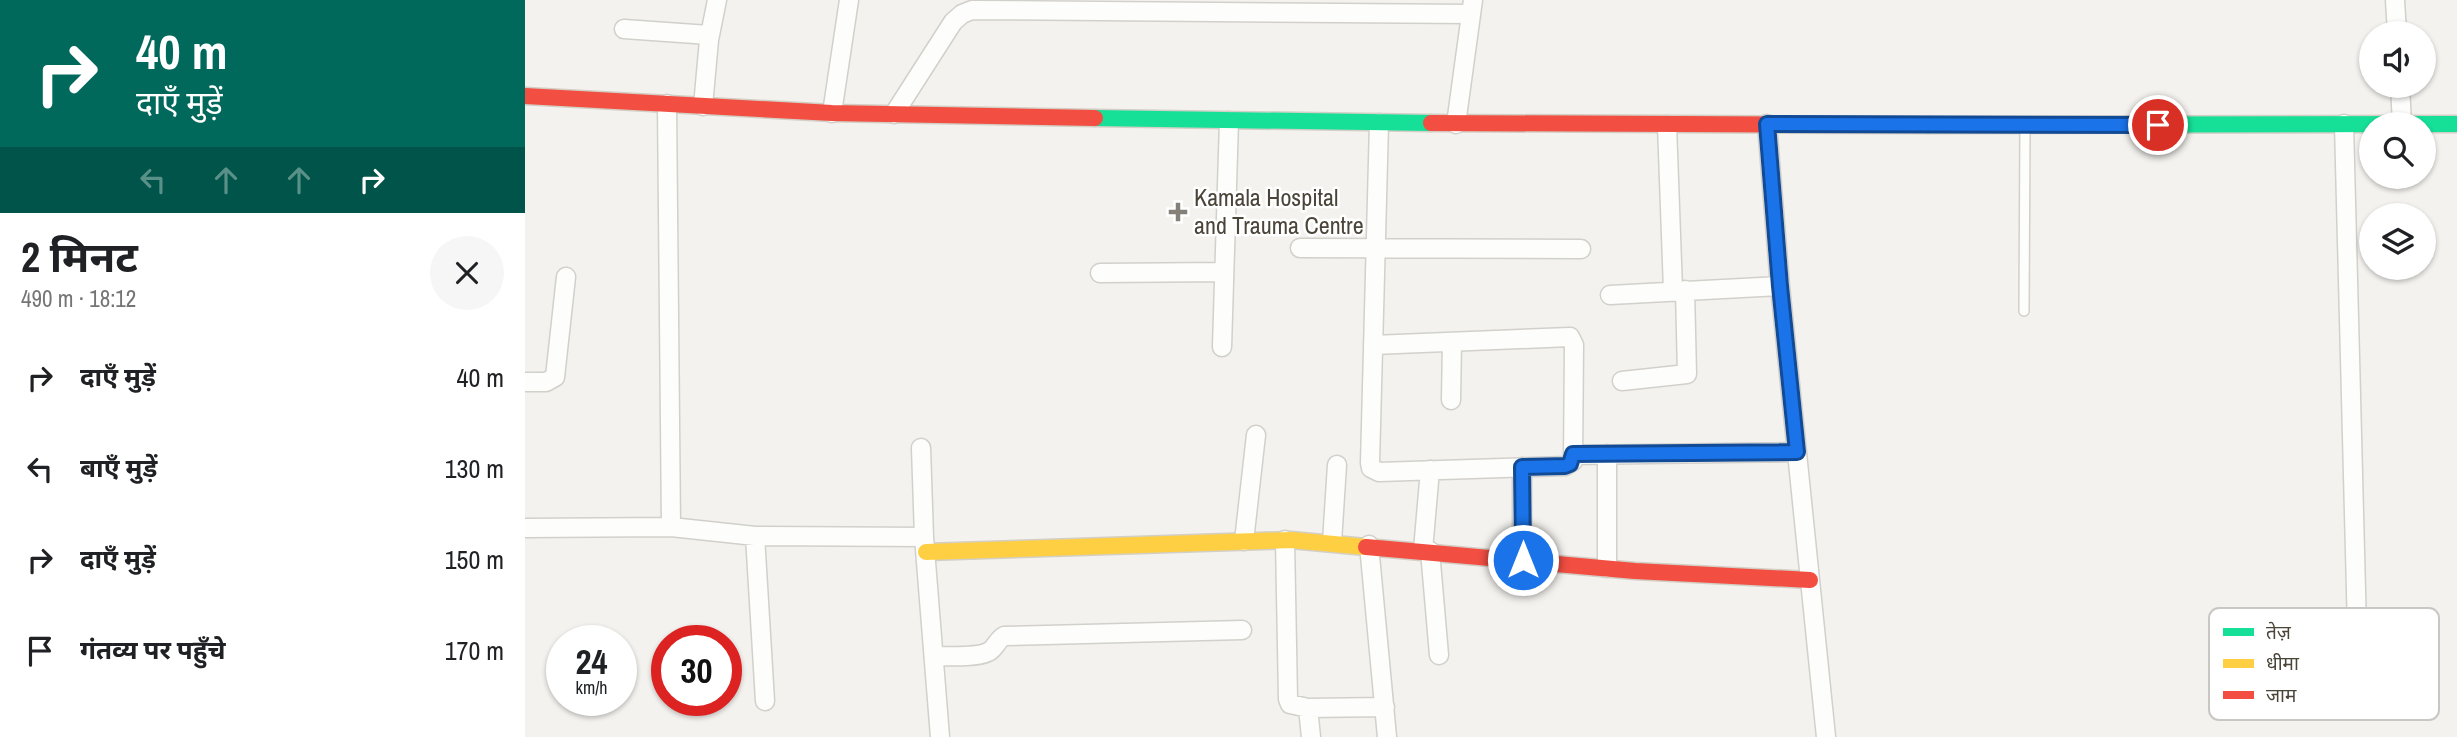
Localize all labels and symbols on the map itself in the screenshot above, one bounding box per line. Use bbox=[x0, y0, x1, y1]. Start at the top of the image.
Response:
pin bbox=[2128, 95, 2188, 155]
place label: Kamala Hospital and Trauma Centre bbox=[1194, 181, 1364, 241]
marker: Kamala Hospital and Trauma Centre bbox=[1168, 202, 1188, 222]
position arrow bbox=[1486, 523, 1560, 597]
legend bbox=[2209, 608, 2439, 720]
text: तेज़ bbox=[2266, 619, 2292, 645]
speed limit sign: 30 bbox=[651, 625, 742, 716]
text: धीमा bbox=[2266, 650, 2300, 676]
text: जाम bbox=[2266, 682, 2297, 708]

